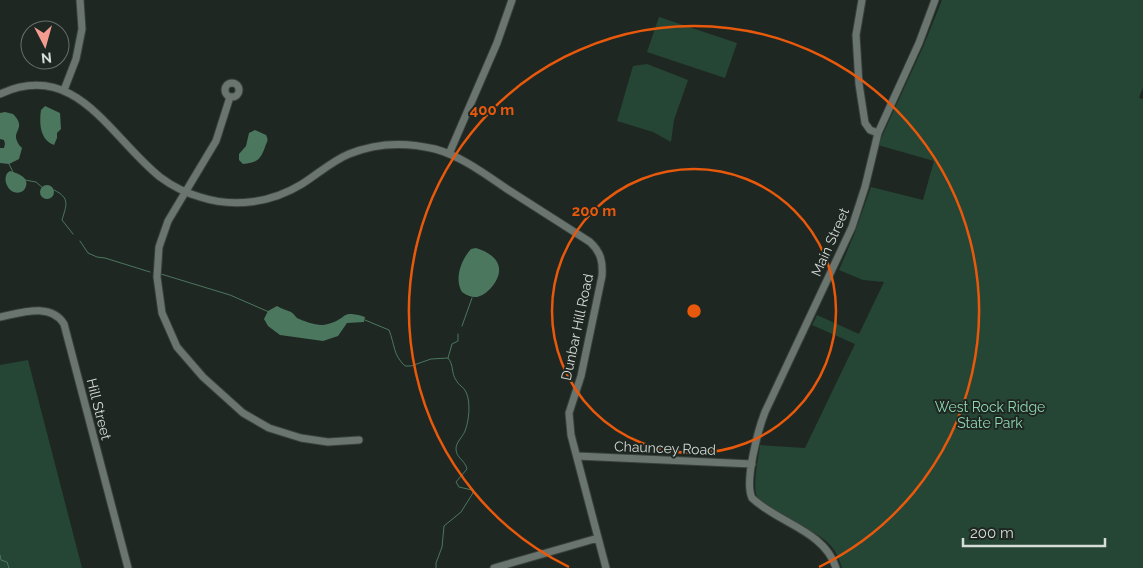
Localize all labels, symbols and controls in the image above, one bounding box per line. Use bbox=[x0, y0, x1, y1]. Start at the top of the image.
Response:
north arrow bbox=[20, 20, 70, 70]
text: N bbox=[40, 49, 53, 66]
text: 400 m bbox=[470, 101, 514, 119]
text: 200 m bbox=[572, 202, 616, 220]
street label: Main Street bbox=[808, 205, 852, 279]
street label: Dunbar Hill Road bbox=[558, 272, 596, 382]
centre of rings bbox=[685, 302, 703, 320]
street label: Hill Street bbox=[84, 377, 114, 442]
park label: West Rock Ridge State Park bbox=[935, 399, 1045, 431]
street label: Chauncey Road bbox=[614, 438, 716, 458]
scale bar bbox=[963, 516, 1106, 548]
text: 200 m bbox=[970, 524, 1014, 542]

